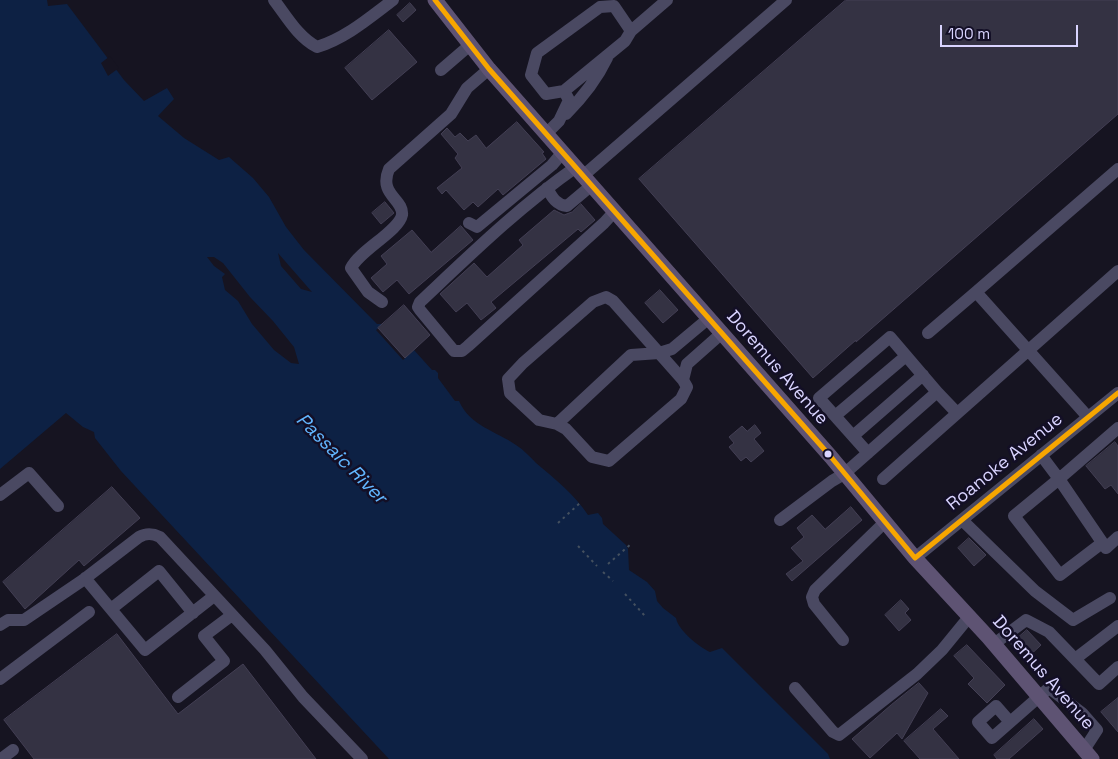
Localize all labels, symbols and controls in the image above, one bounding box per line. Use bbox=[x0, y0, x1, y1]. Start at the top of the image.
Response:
scale bar bbox=[943, 15, 1080, 47]
text: 100 m bbox=[948, 24, 990, 43]
street label: Doremus Avenue bbox=[722, 306, 832, 430]
water label: Passaic River bbox=[291, 409, 391, 509]
street label: Roanoke Avenue bbox=[943, 409, 1067, 515]
unlabelled marker bbox=[823, 449, 833, 459]
street label: Doremus Avenue bbox=[988, 611, 1098, 735]

